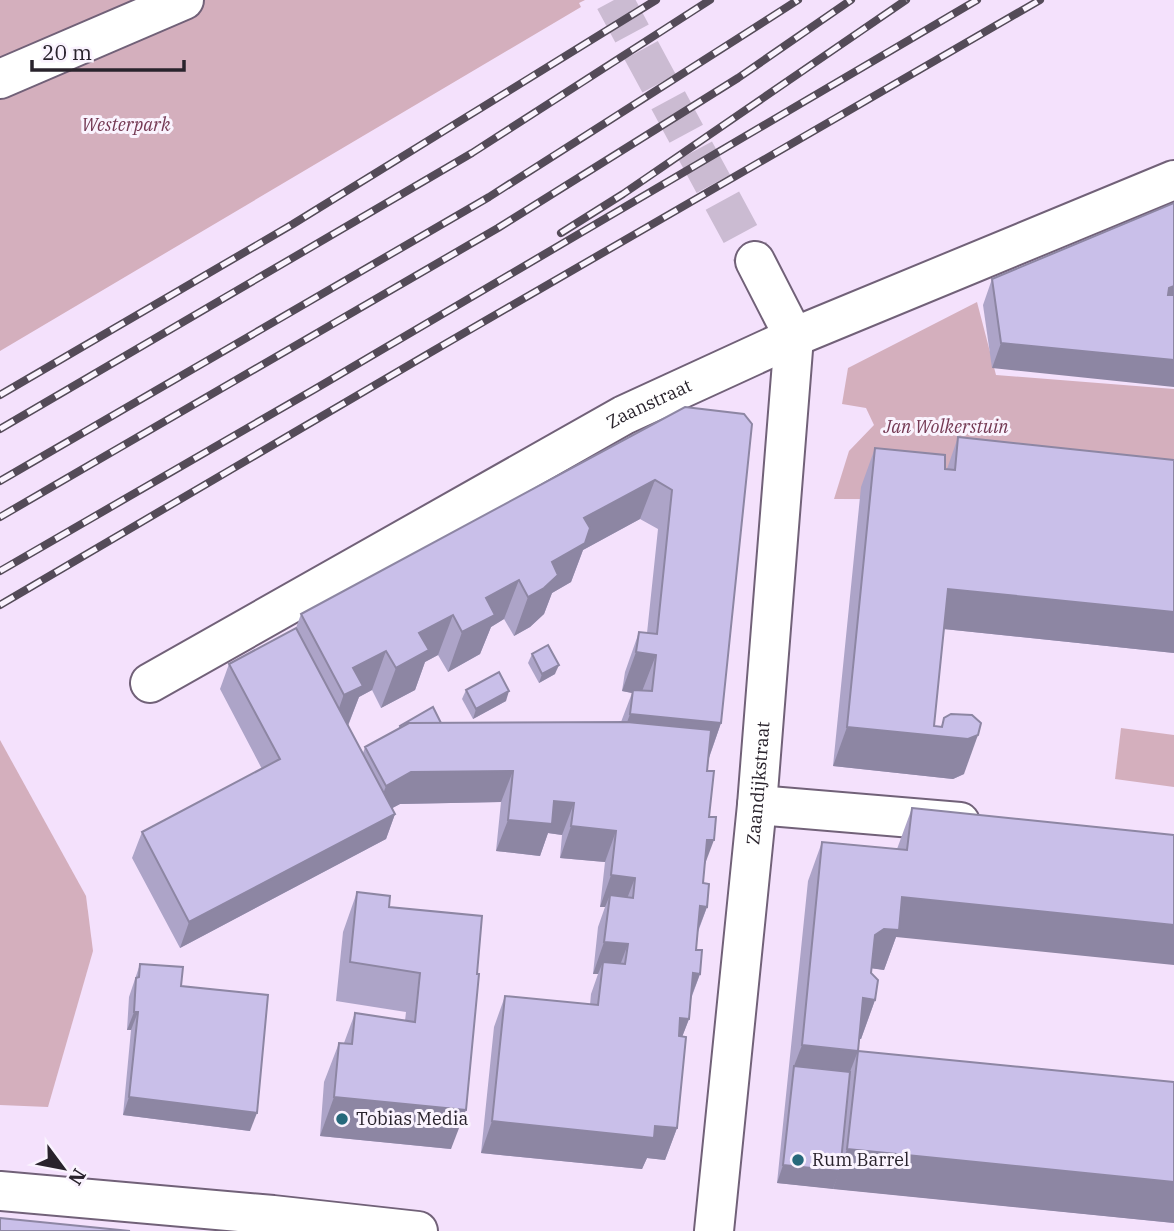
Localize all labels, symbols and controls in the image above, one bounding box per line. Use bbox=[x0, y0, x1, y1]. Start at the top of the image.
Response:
scale bar bbox=[32, 28, 184, 72]
text: 20 m bbox=[42, 38, 92, 66]
park label: Westerpark bbox=[82, 113, 171, 136]
street label: Zaanstraat bbox=[602, 374, 695, 434]
park label: Jan Wolkerstuin bbox=[882, 415, 1009, 438]
street label: Zaandijkstraat bbox=[741, 720, 775, 846]
place label: Tobias Media bbox=[356, 1107, 468, 1130]
marker: Tobias Media bbox=[334, 1111, 350, 1127]
north arrow bbox=[28, 1133, 98, 1203]
place label: Rum Barrel bbox=[812, 1148, 909, 1171]
marker: Rum Barrel bbox=[790, 1152, 806, 1168]
text: N bbox=[63, 1164, 92, 1190]

